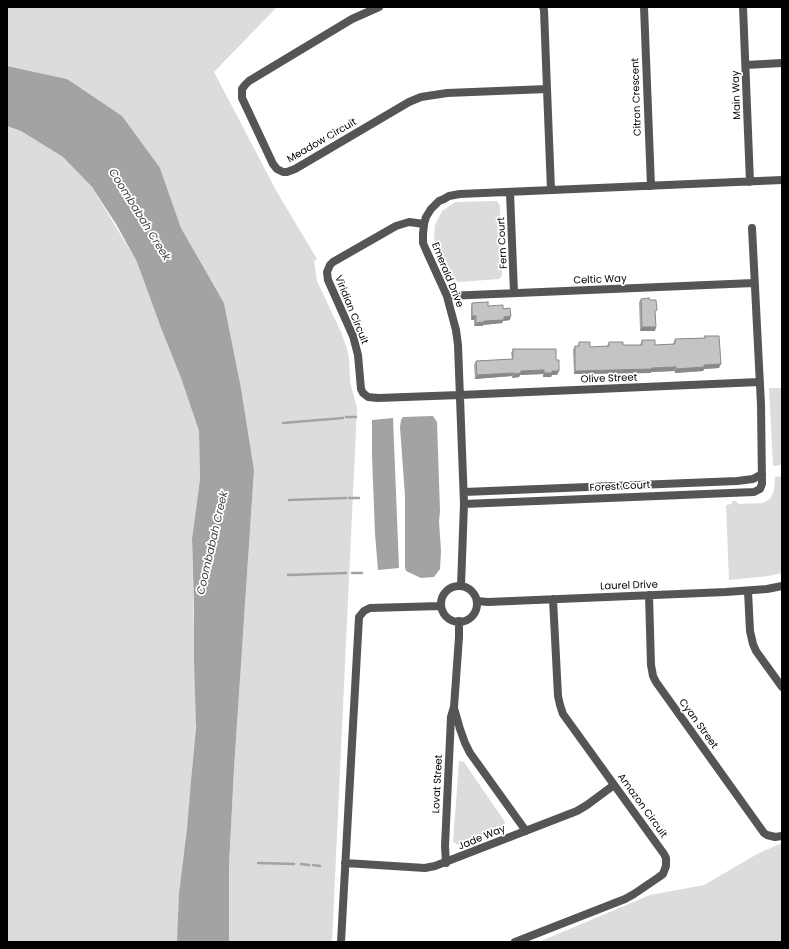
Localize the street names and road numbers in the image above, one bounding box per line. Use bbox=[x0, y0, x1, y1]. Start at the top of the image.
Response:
street label: Citron Crescent bbox=[630, 58, 644, 136]
street label: Main Way bbox=[730, 70, 744, 120]
street label: Meadow Circuit bbox=[285, 116, 359, 166]
street label: Fern Court bbox=[496, 217, 510, 269]
street label: Emerald Drive bbox=[428, 241, 466, 309]
street label: Celtic Way bbox=[573, 273, 627, 287]
street label: Viridian Circuit bbox=[332, 274, 370, 346]
street label: Olive Street bbox=[581, 372, 637, 386]
street label: Forest Court bbox=[589, 479, 651, 495]
street label: Laurel Drive bbox=[600, 579, 658, 593]
street label: Cyan Street bbox=[676, 697, 720, 751]
street label: Lovat Street bbox=[430, 754, 446, 814]
street label: Amazon Circuit bbox=[615, 772, 669, 840]
street label: Jade Way bbox=[457, 823, 507, 853]

